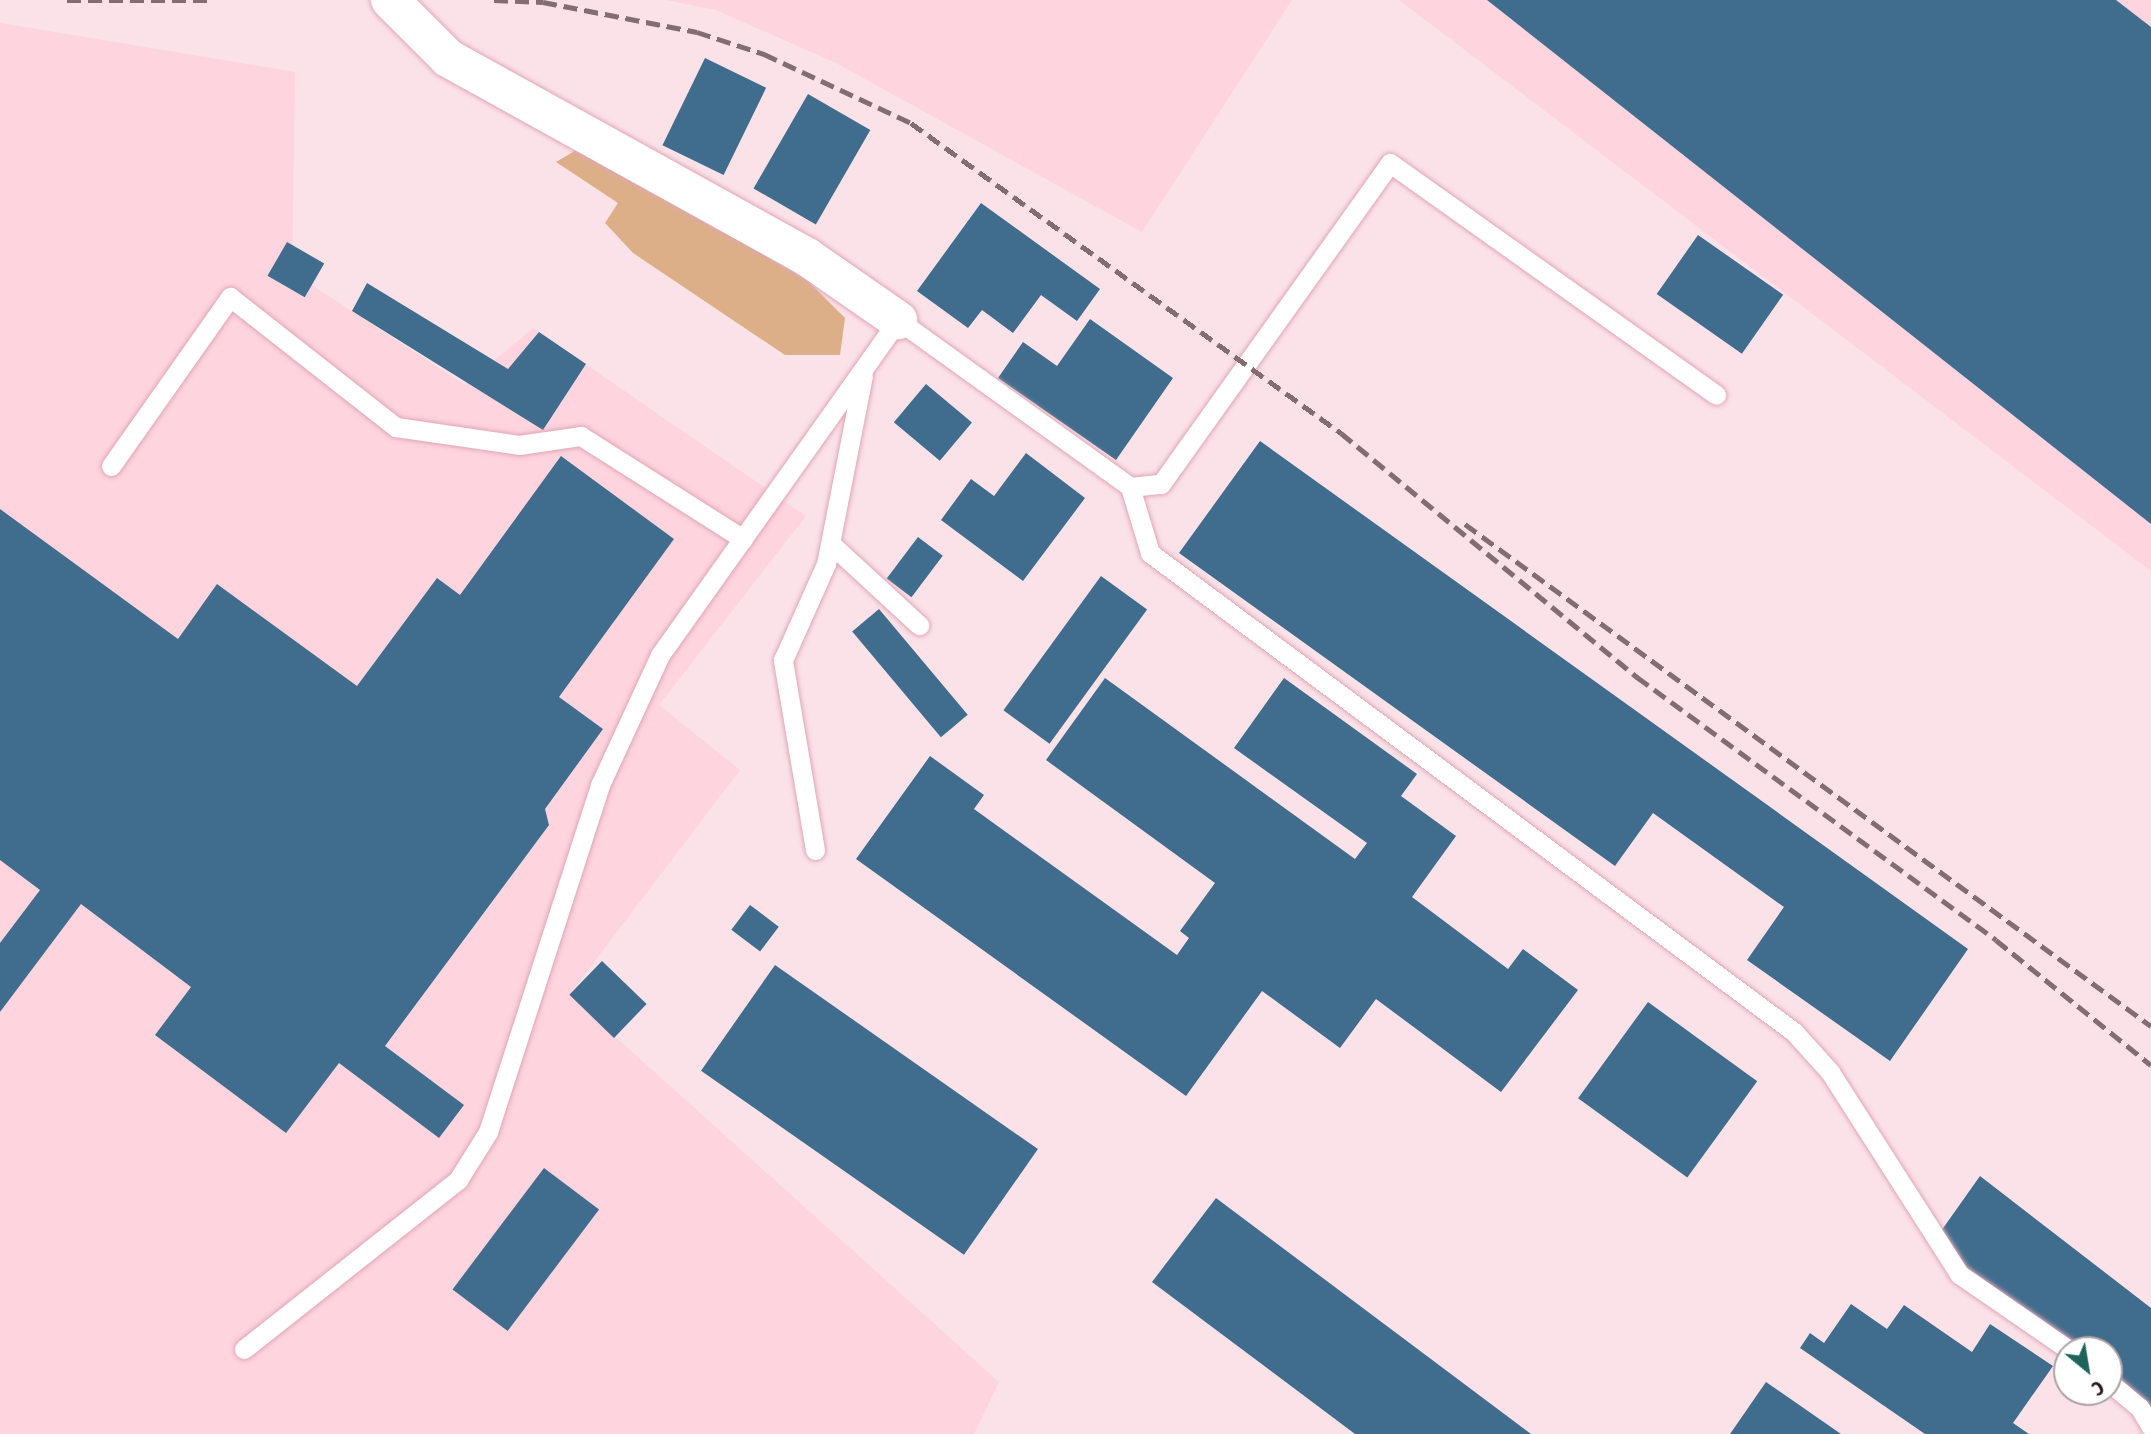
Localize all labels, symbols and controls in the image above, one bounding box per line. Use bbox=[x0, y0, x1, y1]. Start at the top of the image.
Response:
north arrow bbox=[2053, 1336, 2123, 1406]
text: С bbox=[2088, 1375, 2108, 1400]

